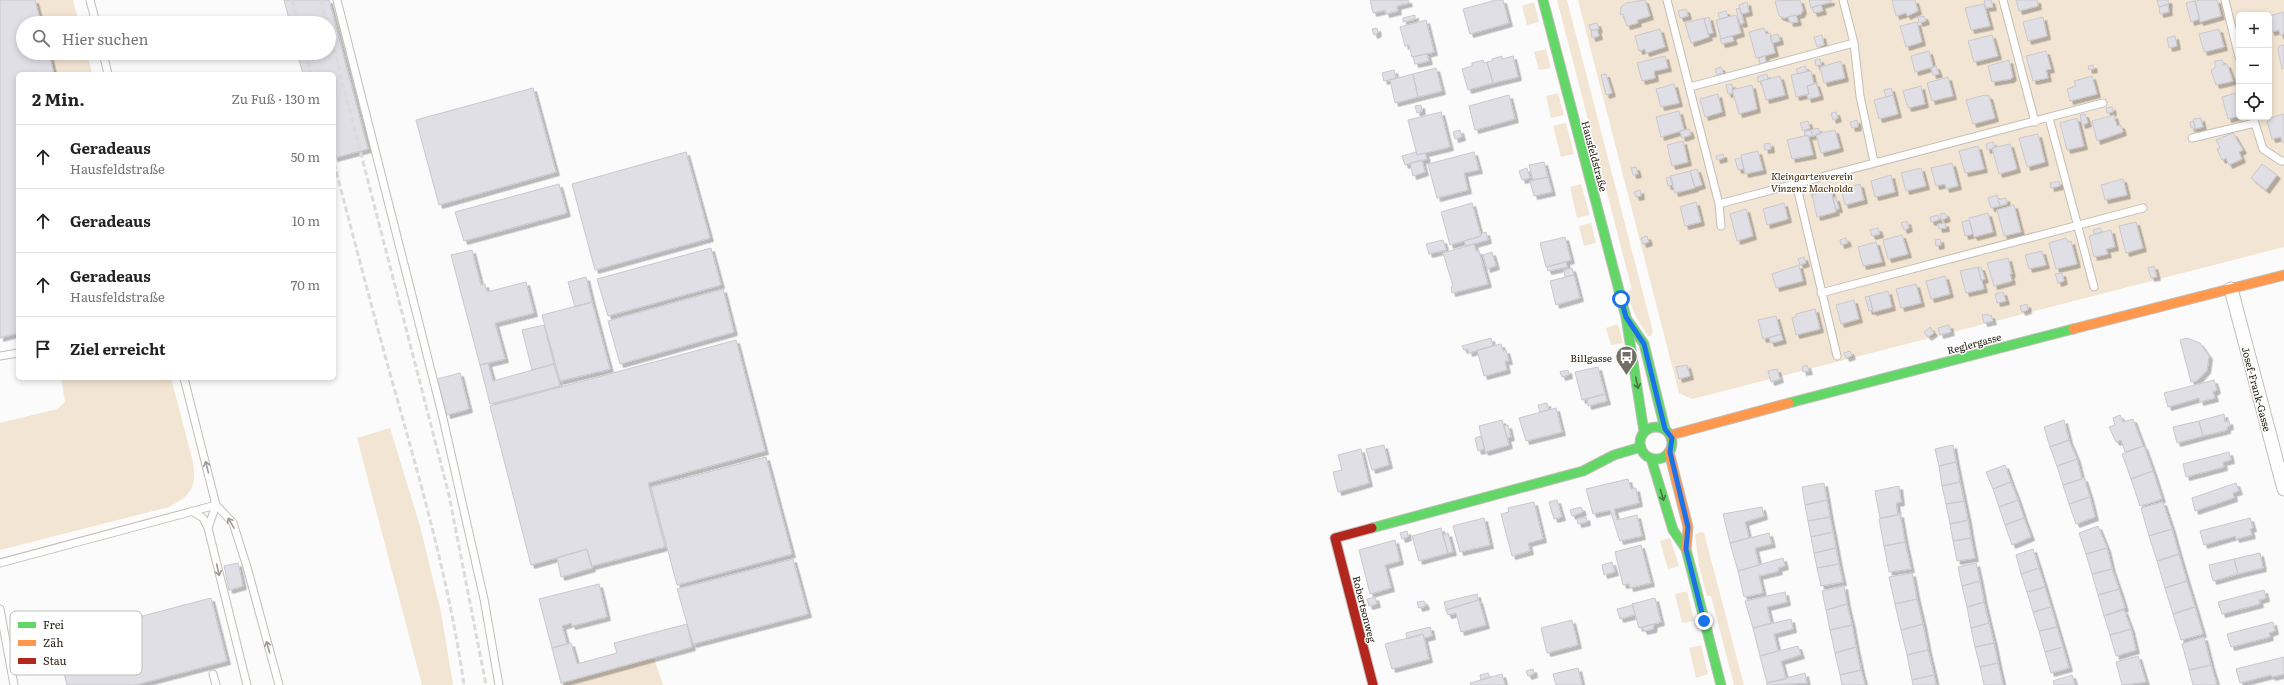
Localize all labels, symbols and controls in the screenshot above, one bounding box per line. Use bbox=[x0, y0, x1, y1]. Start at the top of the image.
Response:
map controls bbox=[2236, 12, 2272, 120]
button: + bbox=[2236, 12, 2272, 48]
search box bbox=[16, 16, 336, 60]
icon: search bbox=[30, 27, 52, 49]
text: Hier suchen bbox=[62, 27, 148, 50]
button: − bbox=[2236, 48, 2272, 84]
button: locate bbox=[2236, 84, 2272, 120]
text: 2 Min. bbox=[32, 86, 85, 111]
text: Zu Fuß · 130 m bbox=[231, 89, 320, 108]
street label: Hausfeldstraße bbox=[1578, 119, 1612, 193]
text: Geradeaus bbox=[70, 136, 151, 159]
icon: ahead bbox=[32, 146, 54, 168]
text: 50 m bbox=[291, 147, 320, 166]
text: Hausfeldstraße bbox=[70, 159, 165, 178]
park label: Kleingartenverein Vinzenz Macholda bbox=[1771, 168, 1854, 195]
text: Geradeaus bbox=[70, 209, 151, 232]
icon: ahead bbox=[32, 210, 54, 232]
text: 10 m bbox=[292, 211, 320, 230]
text: Geradeaus bbox=[70, 264, 151, 287]
icon: ahead bbox=[32, 274, 54, 296]
text: 70 m bbox=[291, 275, 320, 294]
text: Hausfeldstraße bbox=[70, 287, 165, 306]
route start bbox=[1612, 290, 1630, 308]
street label: Reglergasse bbox=[1945, 329, 2003, 357]
text: Ziel erreicht bbox=[70, 337, 165, 360]
icon: arrive bbox=[32, 338, 54, 360]
bus stop icon: Billgasse bbox=[1614, 344, 1640, 377]
street label: Josef-Frank-Gasse bbox=[2238, 345, 2276, 433]
place label: Billgasse bbox=[1570, 350, 1612, 365]
one-way arrow bbox=[1634, 376, 1642, 389]
one-way arrow bbox=[202, 461, 210, 474]
one-way arrow bbox=[1659, 488, 1666, 501]
one-way arrow bbox=[227, 517, 235, 529]
one-way arrow bbox=[214, 563, 222, 576]
street label: Robertsonweg bbox=[1349, 574, 1381, 644]
legend bbox=[10, 611, 142, 675]
route end bbox=[1695, 612, 1713, 630]
text: Frei bbox=[43, 616, 64, 632]
text: Zäh bbox=[43, 634, 63, 650]
one-way arrow bbox=[264, 641, 272, 654]
text: Stau bbox=[43, 652, 66, 668]

